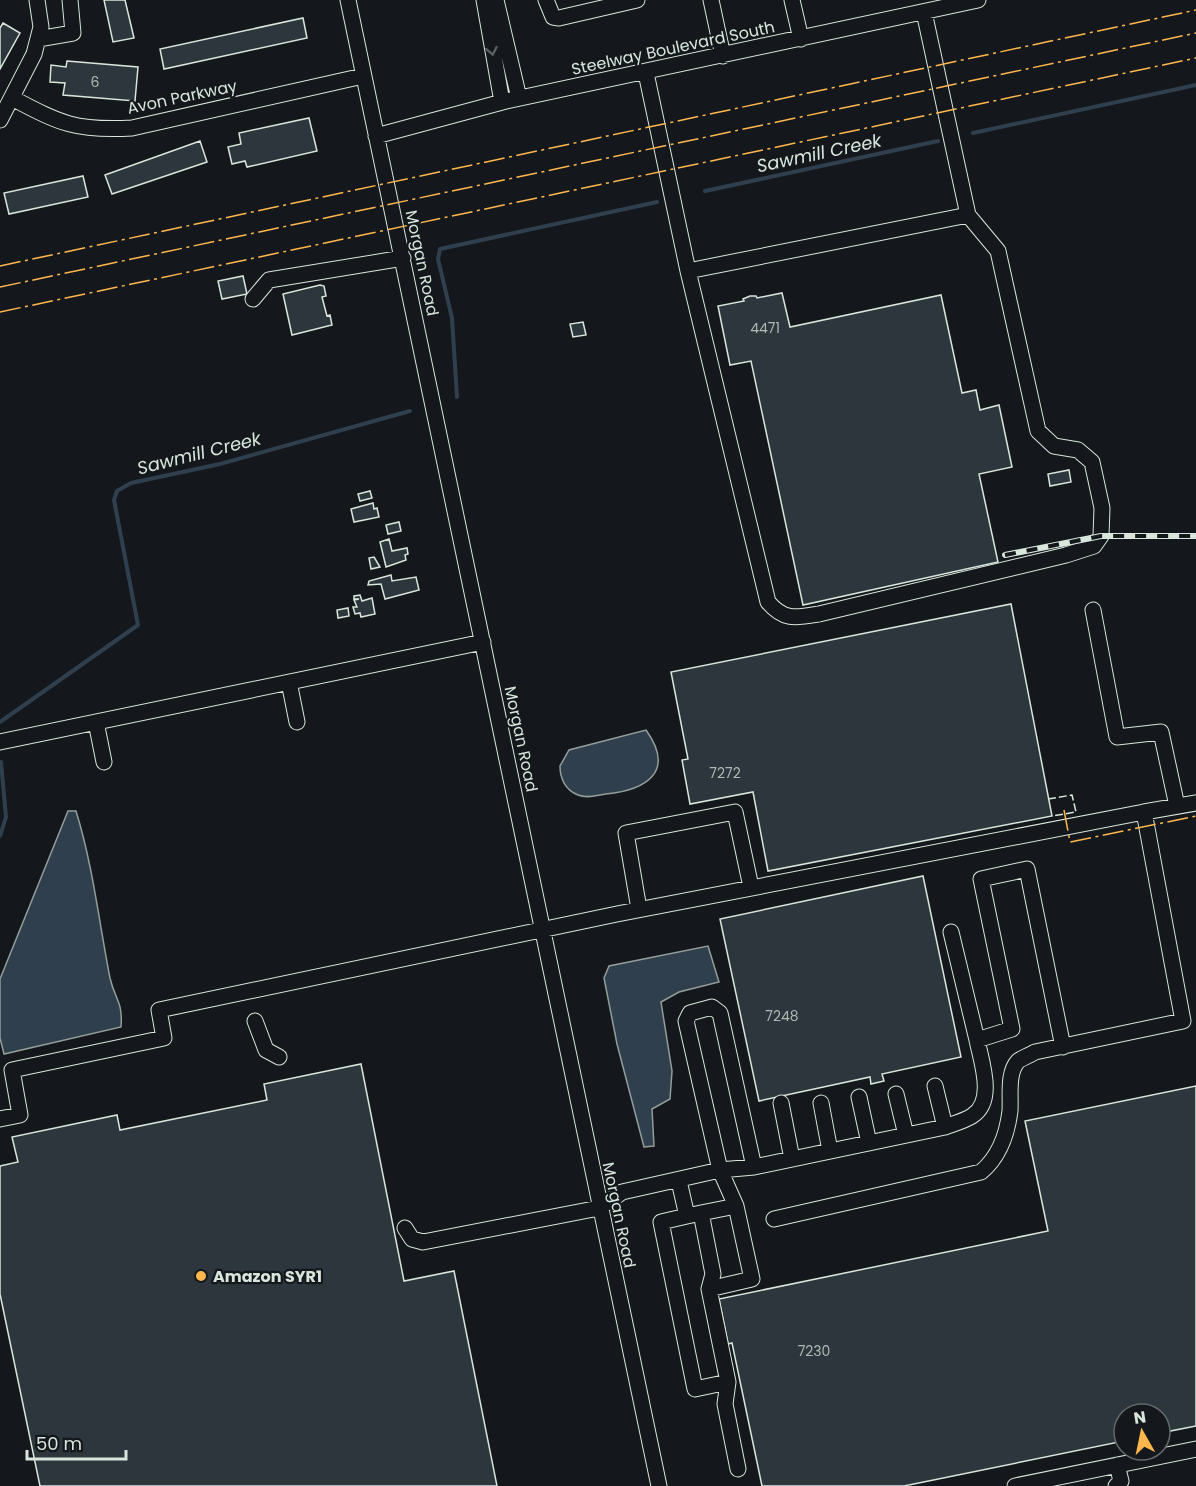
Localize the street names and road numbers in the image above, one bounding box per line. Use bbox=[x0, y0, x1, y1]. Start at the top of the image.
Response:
street label: Steelway Boulevard South bbox=[569, 15, 777, 81]
street label: Avon Parkway bbox=[125, 74, 239, 120]
street label: Morgan Road bbox=[400, 208, 444, 318]
street label: Morgan Road bbox=[499, 684, 543, 794]
street label: Morgan Road bbox=[597, 1160, 641, 1270]

